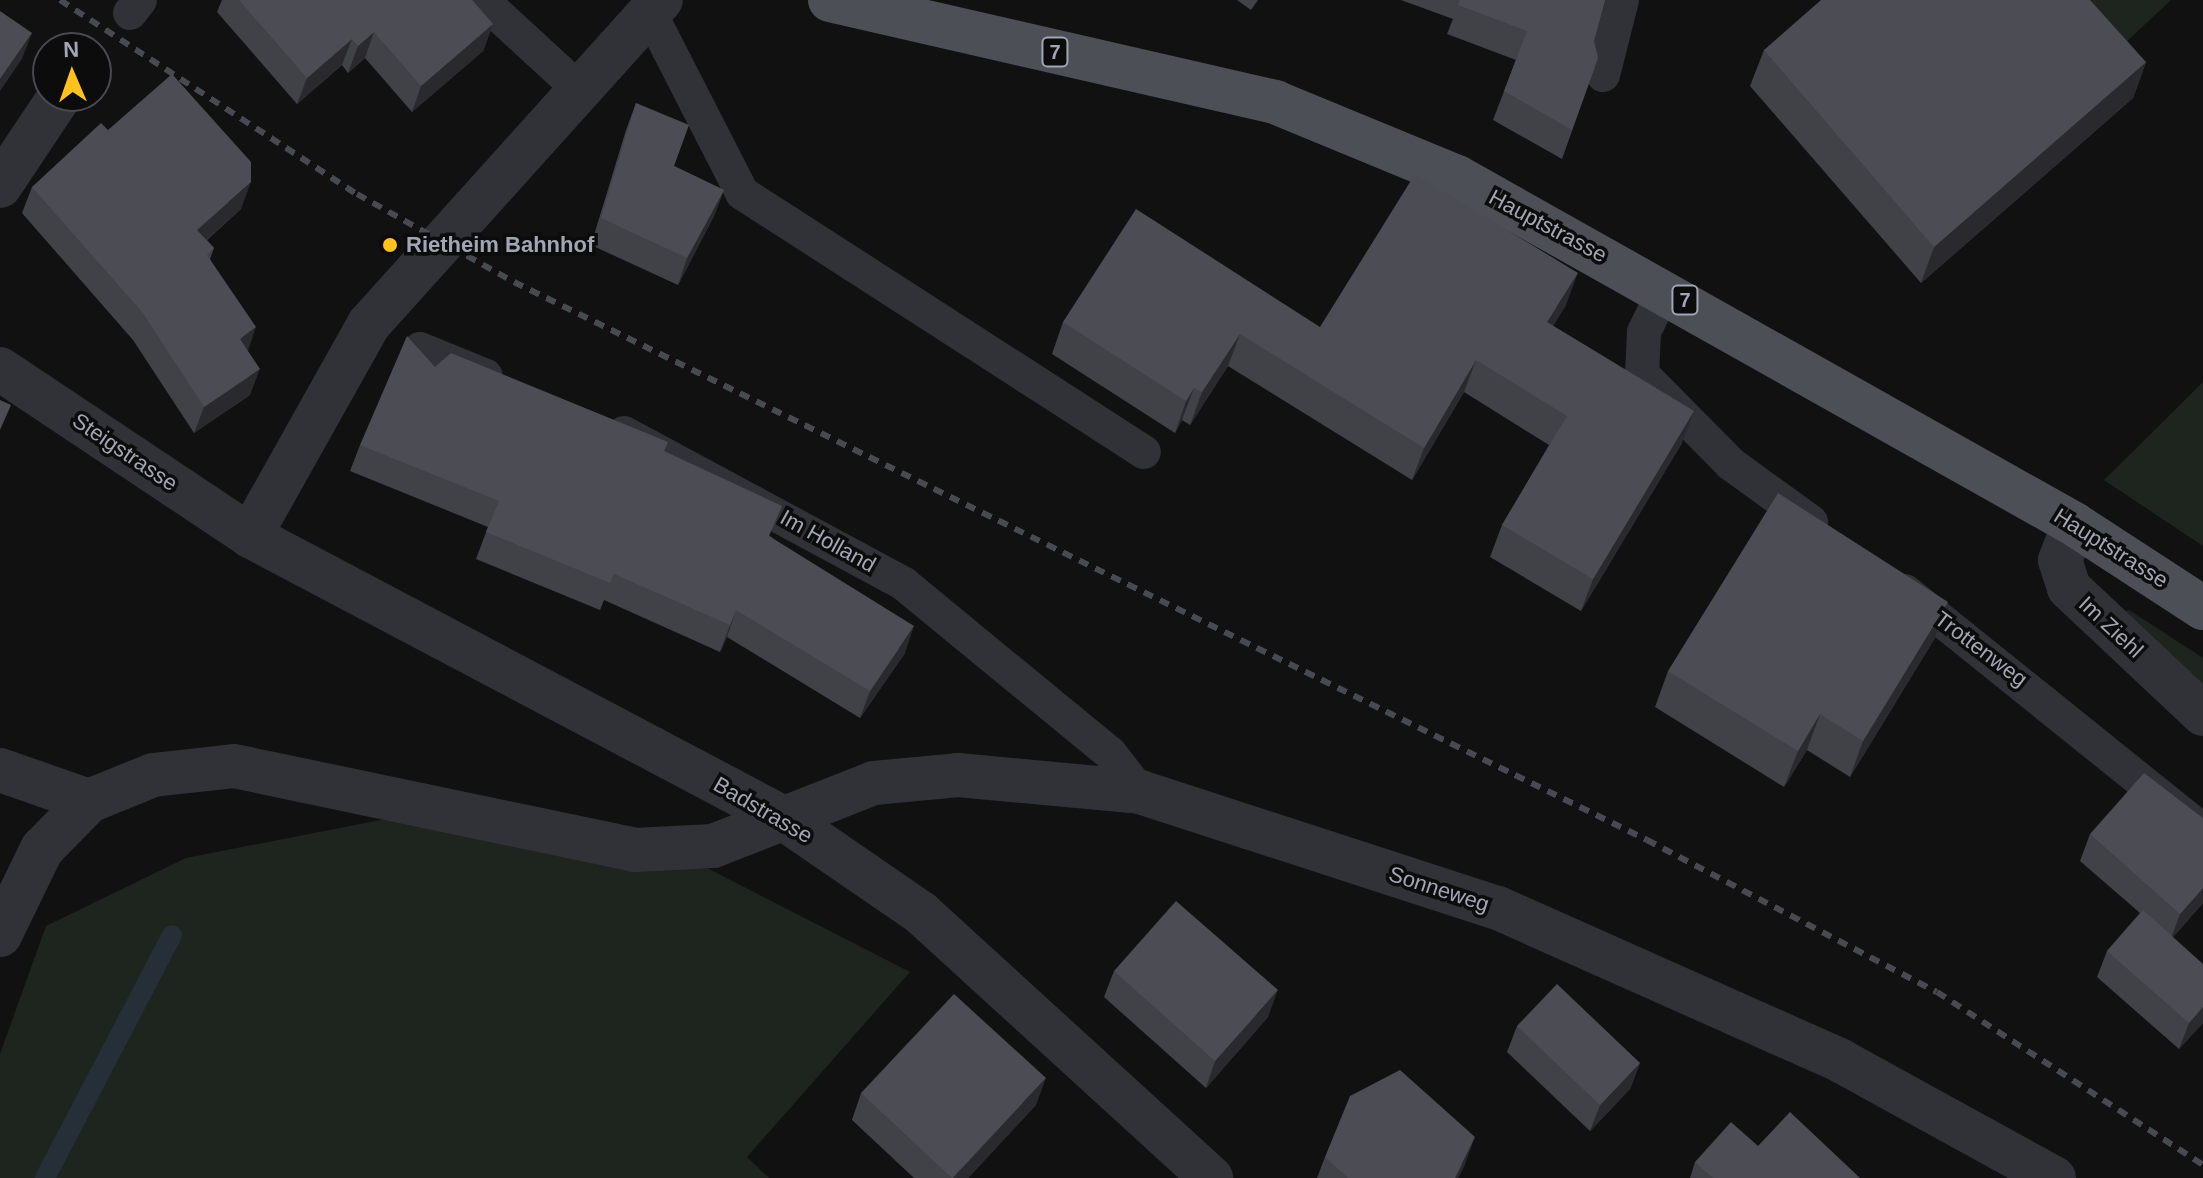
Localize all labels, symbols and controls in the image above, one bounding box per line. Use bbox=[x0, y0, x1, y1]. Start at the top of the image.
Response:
north arrow bbox=[32, 32, 112, 112]
road number: 7 bbox=[1041, 36, 1069, 68]
text: N bbox=[63, 37, 80, 62]
street label: Hauptstrasse bbox=[1485, 184, 1611, 268]
place label: Rietheim Bahnhof bbox=[406, 232, 594, 258]
marker: Rietheim Bahnhof bbox=[381, 236, 399, 254]
road number: 7 bbox=[1671, 284, 1699, 316]
street label: Steigstrasse bbox=[67, 407, 183, 497]
street label: Hauptstrasse bbox=[2049, 502, 2173, 594]
street label: Im Holland bbox=[776, 504, 880, 578]
street label: Im Ziehl bbox=[2073, 591, 2149, 663]
street label: Trottenweg bbox=[1929, 606, 2033, 692]
street label: Badstrasse bbox=[709, 771, 817, 849]
street label: Sonneweg bbox=[1385, 860, 1493, 918]

